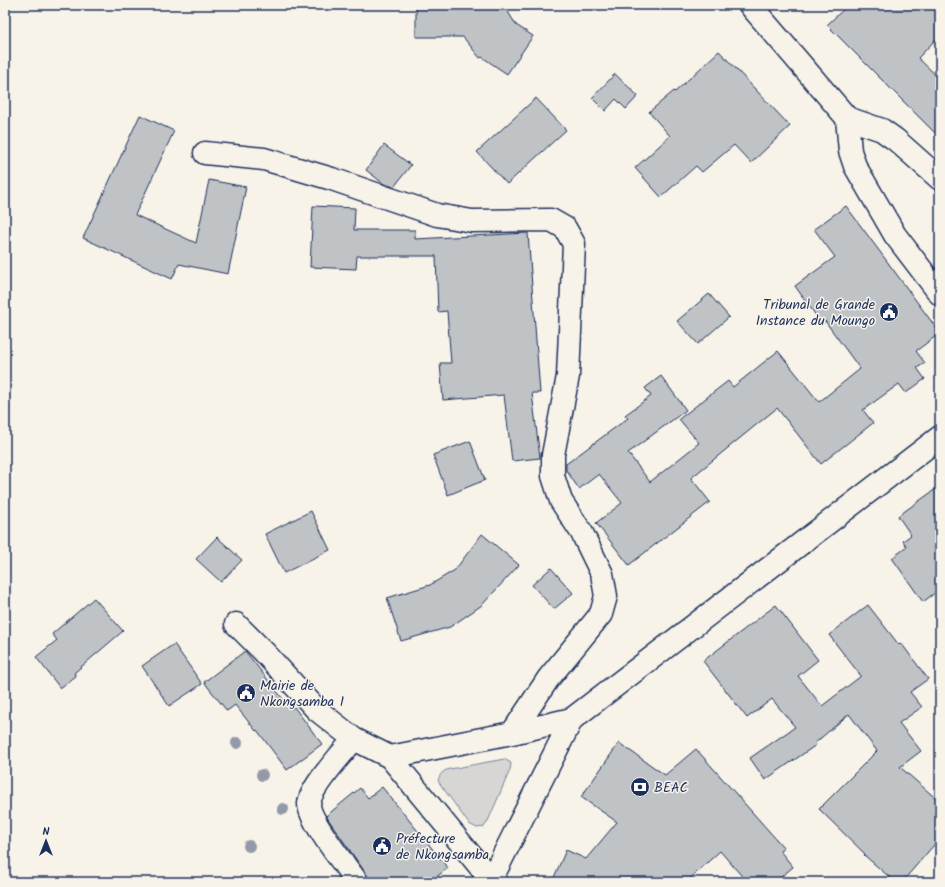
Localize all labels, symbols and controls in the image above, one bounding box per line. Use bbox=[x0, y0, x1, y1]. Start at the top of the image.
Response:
place label: Tribunal de Grande Instance du Moungo bbox=[756, 294, 876, 332]
public building icon: Tribunal de Grande Instance du Moungo bbox=[878, 301, 900, 323]
place label: Mairie de Nkongsamba I bbox=[260, 675, 344, 713]
public building icon: Mairie de Nkongsamba I bbox=[235, 682, 257, 704]
bank icon: BEAC bbox=[629, 776, 651, 798]
place label: BEAC bbox=[654, 777, 688, 799]
north arrow bbox=[26, 821, 66, 861]
text: N bbox=[43, 823, 50, 841]
place label: Préfecture de Nkongsamba bbox=[396, 828, 489, 866]
public building icon: Préfecture de Nkongsamba bbox=[371, 835, 393, 857]

